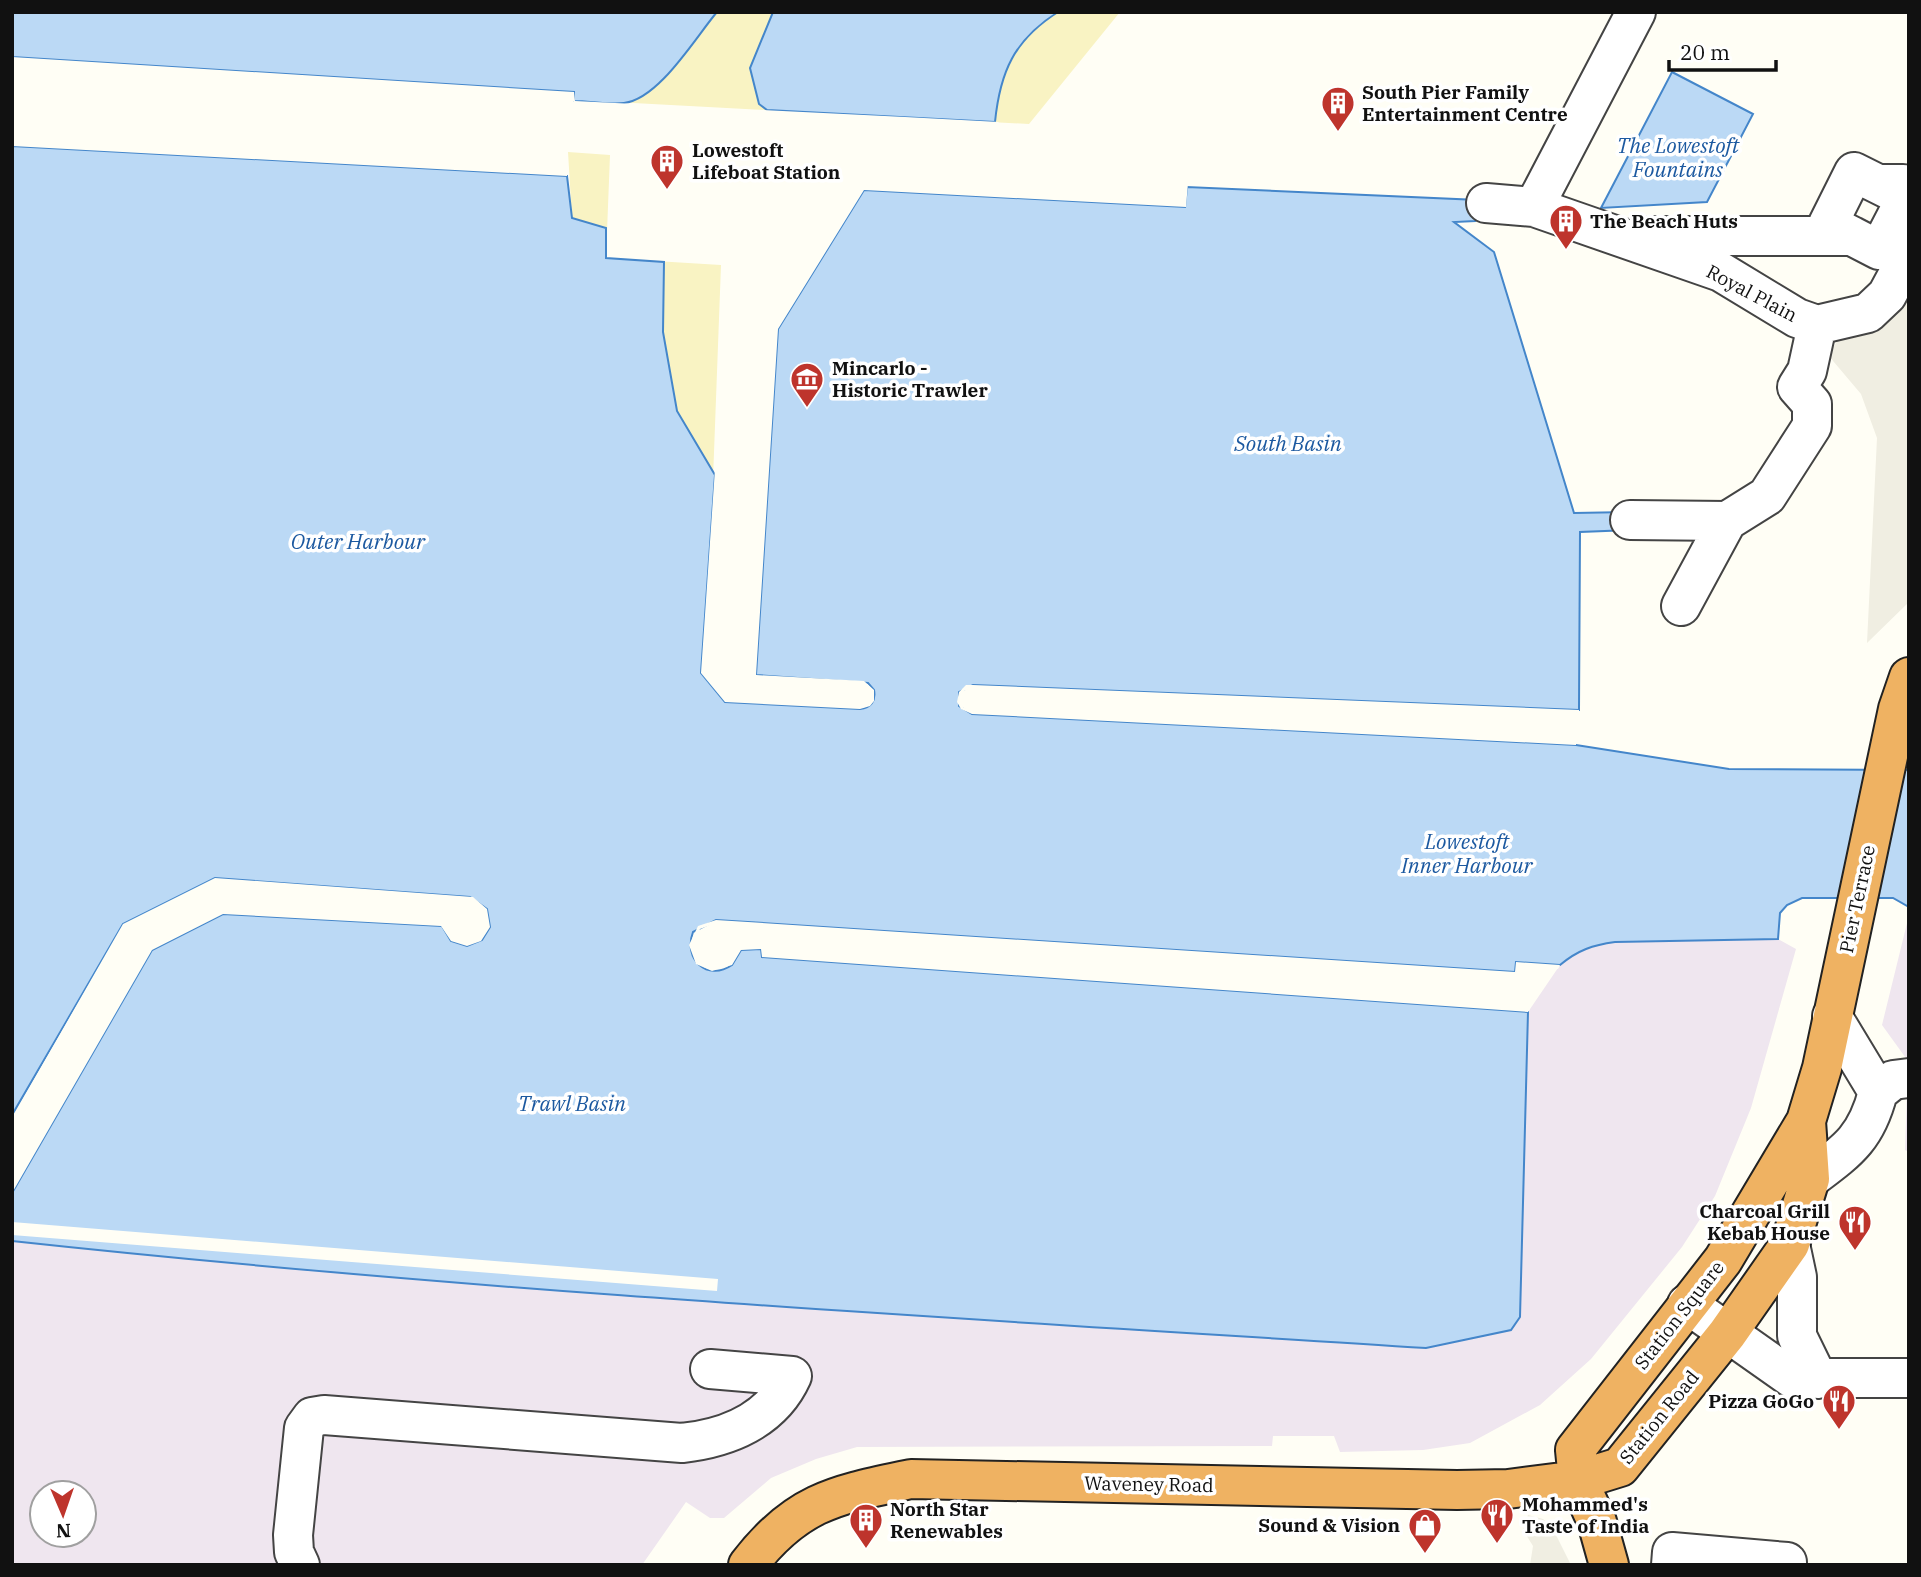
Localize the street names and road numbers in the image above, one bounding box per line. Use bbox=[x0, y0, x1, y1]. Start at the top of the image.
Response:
street label: Royal Plain bbox=[1702, 259, 1802, 327]
street label: Pier Terrace bbox=[1834, 843, 1880, 955]
street label: Station Square bbox=[1629, 1256, 1729, 1374]
street label: Station Road bbox=[1614, 1365, 1704, 1469]
street label: Waveney Road bbox=[1084, 1471, 1214, 1497]

